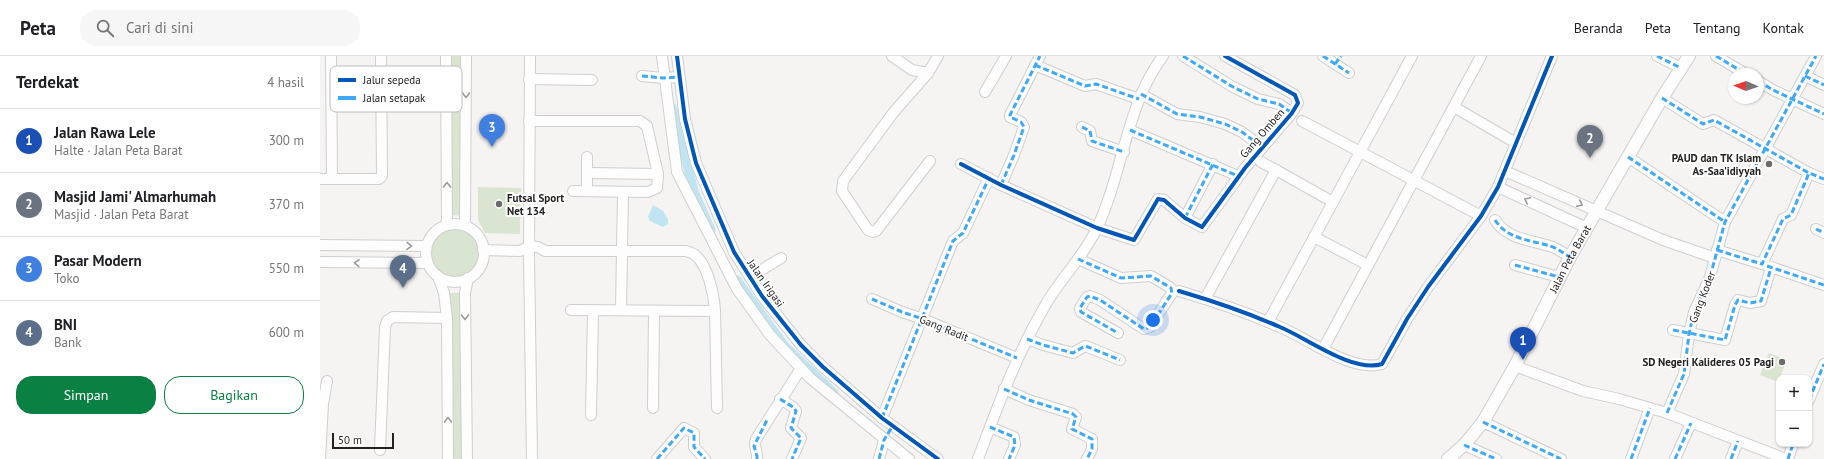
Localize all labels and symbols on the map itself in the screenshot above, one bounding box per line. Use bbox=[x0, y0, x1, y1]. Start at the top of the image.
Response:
legend bbox=[330, 66, 462, 112]
north arrow bbox=[1728, 68, 1764, 104]
text: Jalur sepeda bbox=[362, 73, 421, 87]
text: Jalan setapak bbox=[362, 91, 426, 105]
one-way arrow bbox=[462, 92, 470, 98]
street label: Gang Omben bbox=[1237, 105, 1287, 161]
pin: 3 bbox=[479, 114, 505, 147]
pin: 2 bbox=[1577, 125, 1603, 158]
place label: PAUD dan TK Islam As-Saa'idiyyah bbox=[1672, 151, 1761, 178]
marker: PAUD dan TK Islam As-Saa'idiyyah bbox=[1764, 159, 1774, 169]
one-way arrow bbox=[443, 182, 452, 188]
place label: Futsal Sport Net 134 bbox=[507, 191, 564, 218]
one-way arrow bbox=[1523, 197, 1531, 205]
marker: Futsal Sport Net 134 bbox=[494, 199, 504, 209]
one-way arrow bbox=[1576, 199, 1584, 207]
street label: Jalan Peta Barat bbox=[1546, 222, 1594, 296]
one-way arrow bbox=[406, 242, 412, 250]
pin: 4 bbox=[390, 255, 416, 288]
street label: Jalan Irigasi bbox=[744, 256, 788, 310]
one-way arrow bbox=[354, 259, 360, 267]
street label: Gang Koder bbox=[1686, 269, 1718, 325]
your location bbox=[1143, 310, 1163, 330]
street label: Gang Radit bbox=[917, 312, 971, 344]
one-way arrow bbox=[461, 314, 469, 320]
pin: 1 bbox=[1510, 327, 1536, 360]
place label: SD Negeri Kalideres 05 Pagi bbox=[1642, 355, 1774, 369]
marker: SD Negeri Kalideres 05 Pagi bbox=[1777, 357, 1787, 367]
one-way arrow bbox=[444, 417, 452, 423]
scale bar bbox=[332, 431, 394, 450]

